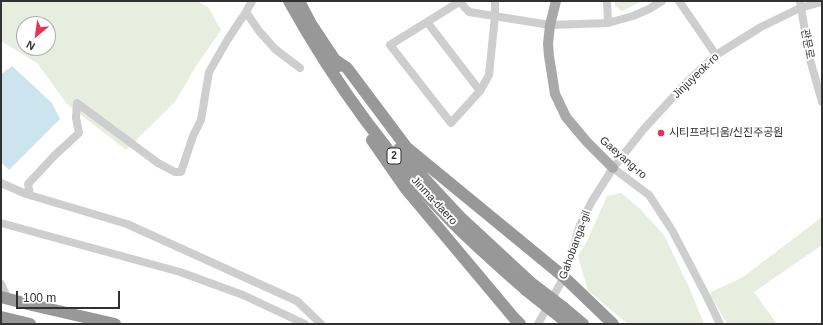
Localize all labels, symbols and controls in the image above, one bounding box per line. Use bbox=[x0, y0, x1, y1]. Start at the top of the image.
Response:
north arrow bbox=[16, 16, 56, 56]
street label: 관문로 bbox=[798, 28, 816, 60]
text: N bbox=[24, 38, 37, 53]
street label: Jinjuyeok-ro bbox=[670, 51, 722, 101]
place label: 시티프라디움/신진주공원 bbox=[669, 126, 783, 140]
marker: 시티프라디움/신진주공원 bbox=[656, 128, 666, 138]
street label: Gaeyang-ro bbox=[597, 134, 649, 182]
road number: 2 bbox=[387, 148, 401, 164]
street label: Jinma-daero bbox=[408, 174, 460, 228]
street label: Gahobanga-gil bbox=[556, 209, 594, 281]
scale bar bbox=[18, 283, 122, 309]
text: 100 m bbox=[23, 291, 56, 305]

